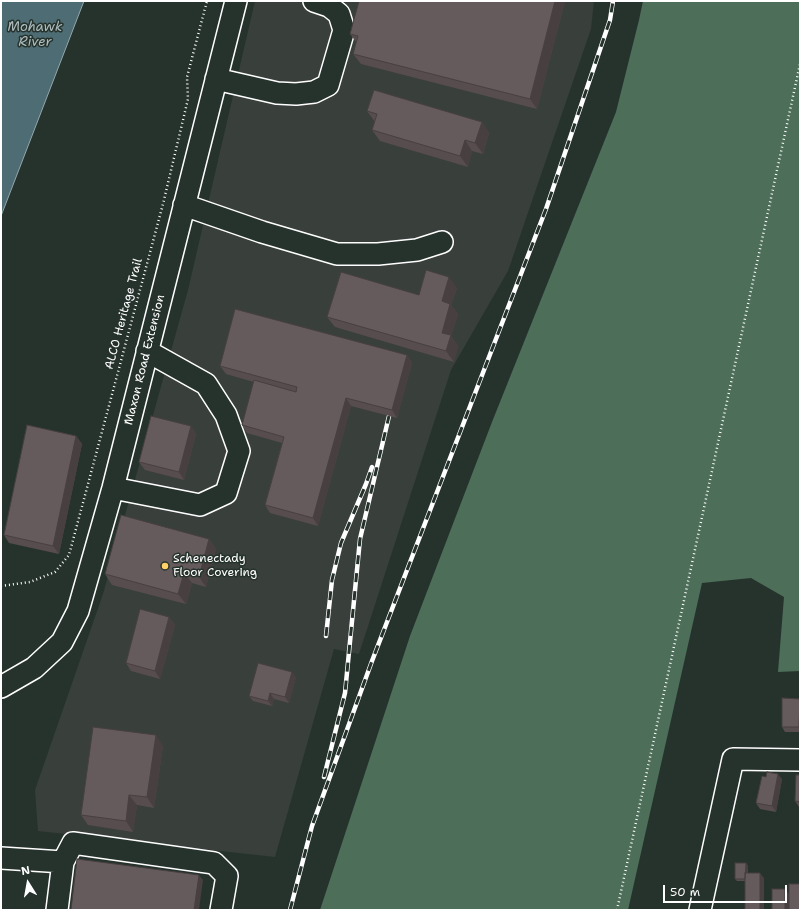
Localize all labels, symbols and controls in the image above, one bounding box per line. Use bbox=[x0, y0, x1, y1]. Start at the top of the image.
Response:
water label: Mohawk River bbox=[8, 20, 62, 51]
street label: ALCO Heritage Trail bbox=[102, 257, 146, 371]
street label: Maxon Road Extension bbox=[122, 293, 168, 427]
place label: Schenectady Floor Covering bbox=[173, 552, 257, 580]
marker: Schenectady Floor Covering bbox=[160, 561, 170, 571]
north arrow bbox=[8, 863, 48, 903]
text: N bbox=[20, 863, 31, 879]
scale bar bbox=[665, 877, 789, 903]
text: 50 m bbox=[670, 884, 700, 900]

